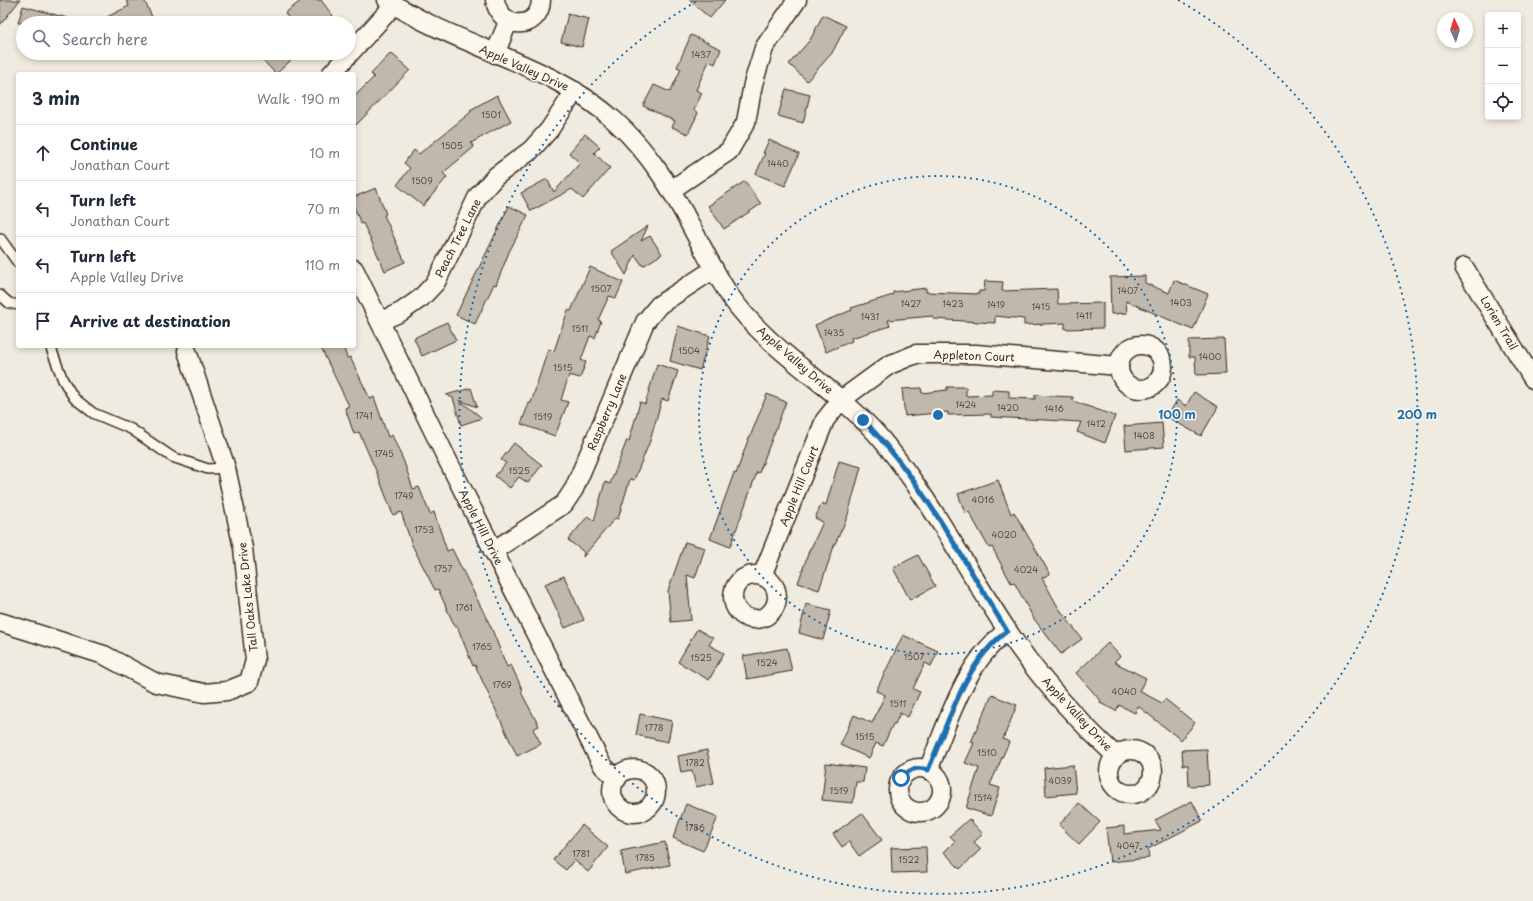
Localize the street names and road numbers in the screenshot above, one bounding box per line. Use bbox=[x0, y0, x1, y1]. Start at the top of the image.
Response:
street label: Apple Valley Drive bbox=[477, 40, 572, 95]
street label: Peach Tree Lane bbox=[430, 195, 485, 280]
street label: Lorien Trail bbox=[1477, 292, 1522, 353]
street label: Apple Valley Drive bbox=[754, 322, 837, 398]
street label: Appleton Court bbox=[933, 346, 1016, 365]
street label: Raspberry Lane bbox=[583, 370, 631, 453]
street label: Apple Hill Court bbox=[775, 442, 823, 529]
street label: Apple Hill Drive bbox=[455, 486, 508, 568]
street label: Tall Oaks Lake Drive bbox=[233, 541, 262, 653]
street label: Apple Valley Drive bbox=[1038, 673, 1116, 755]

